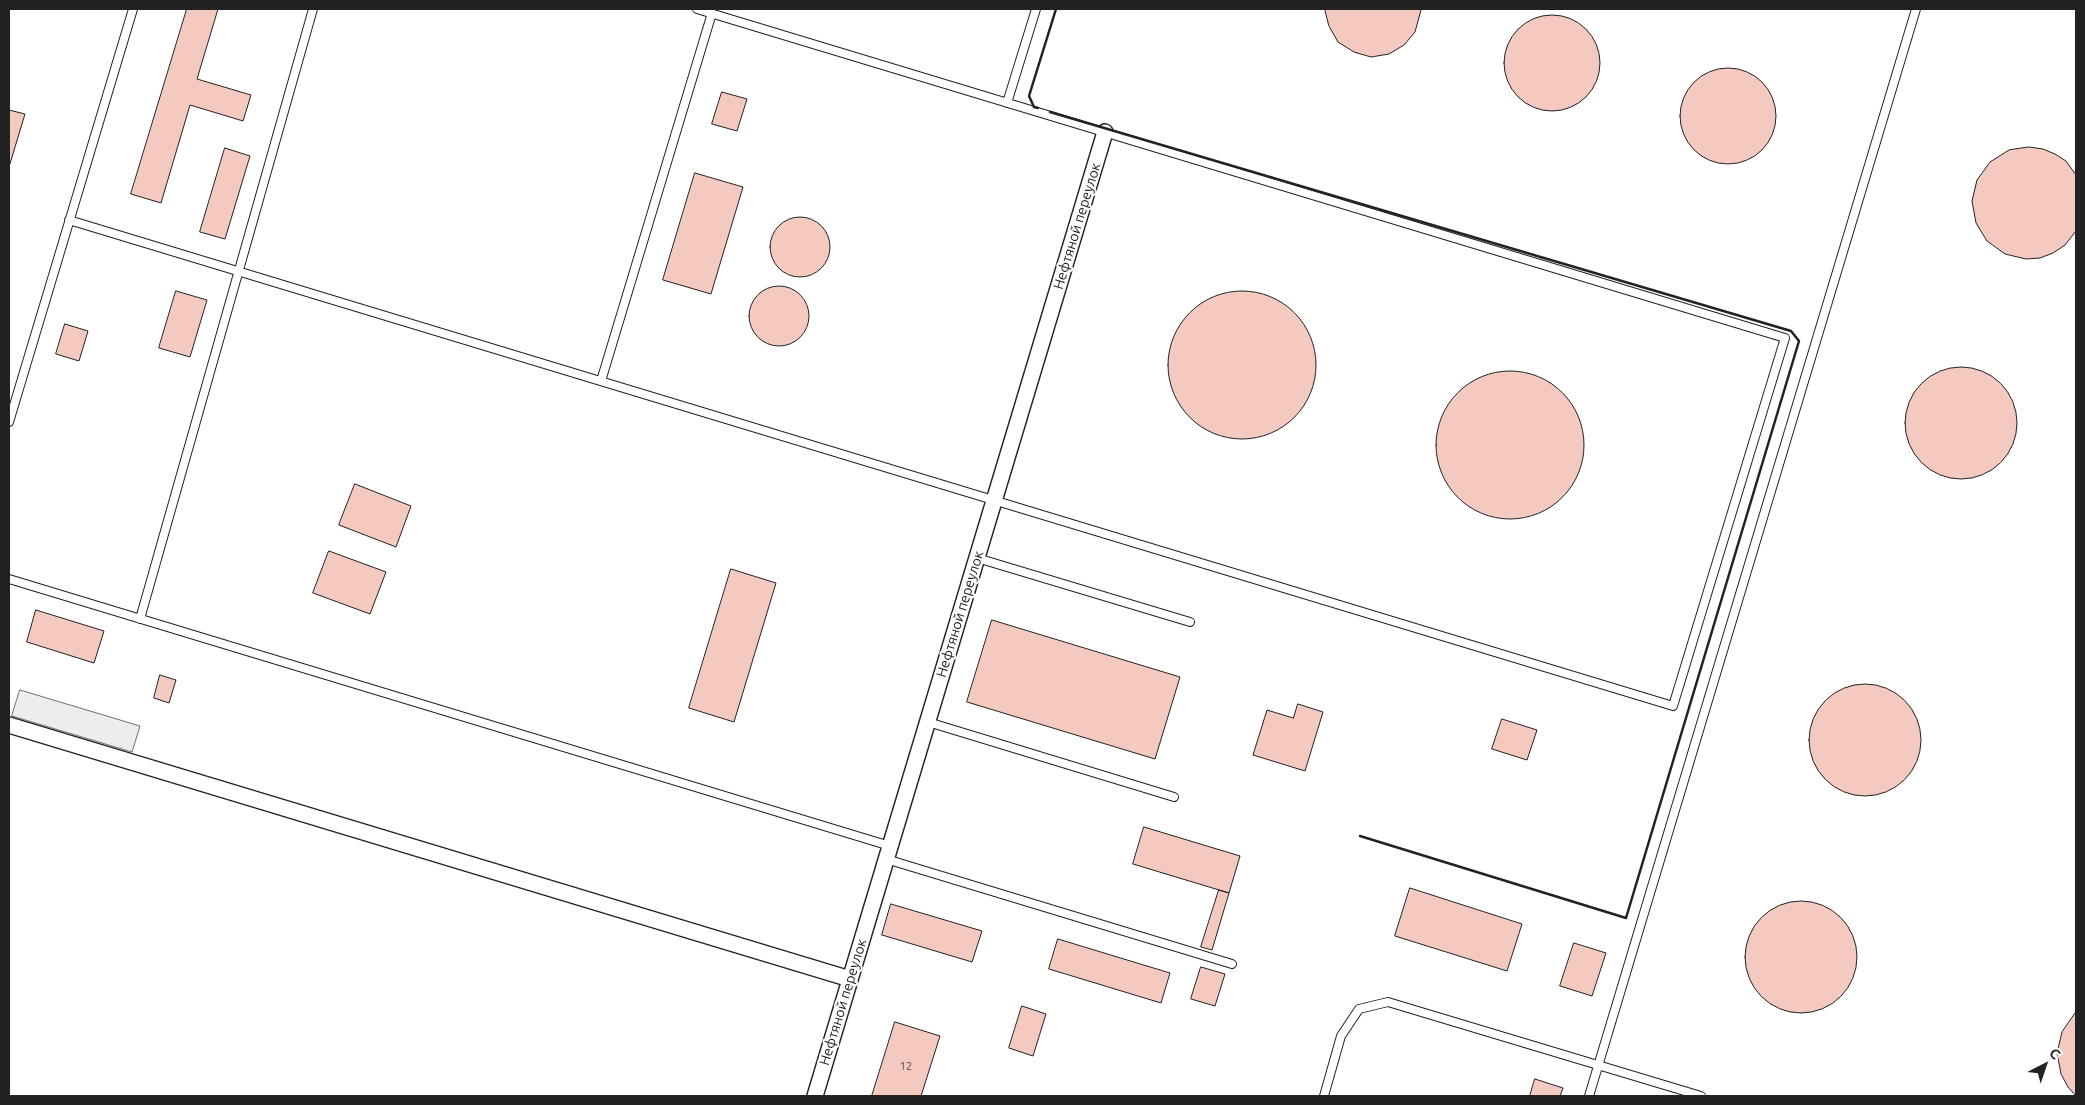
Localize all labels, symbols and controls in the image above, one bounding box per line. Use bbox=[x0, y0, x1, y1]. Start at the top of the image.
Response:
street label: Нефтяной переулок bbox=[1050, 161, 1104, 291]
street label: Нефтяной переулок bbox=[933, 549, 987, 679]
street label: Нефтяной переулок bbox=[816, 937, 870, 1067]
north arrow bbox=[2020, 1040, 2070, 1090]
text: С bbox=[2046, 1045, 2063, 1063]
house number: 12 bbox=[900, 1059, 912, 1073]

